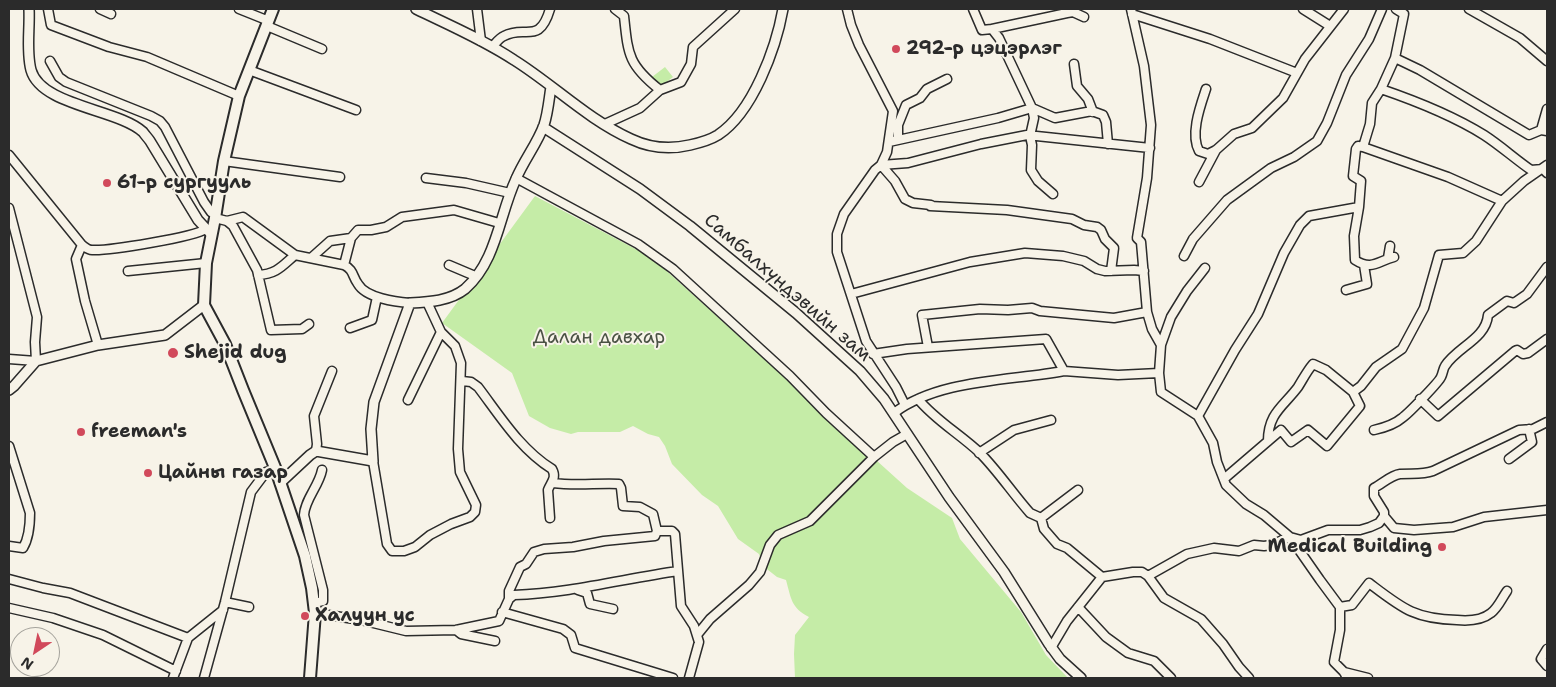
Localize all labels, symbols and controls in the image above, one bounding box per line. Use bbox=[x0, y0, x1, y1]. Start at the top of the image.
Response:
place label: 292-р цэцэрлэг bbox=[906, 38, 1062, 60]
marker: 292-р цэцэрлэг bbox=[890, 43, 902, 55]
place label: 61-р сургууль bbox=[117, 172, 251, 194]
marker: 61-р сургууль bbox=[101, 177, 113, 189]
street label: Самбалхүндэвийн зам bbox=[699, 209, 875, 367]
park label: Далан давхар bbox=[533, 327, 665, 349]
place label: Shejid dug bbox=[184, 342, 287, 364]
marker: Shejid dug bbox=[166, 346, 180, 360]
place label: freeman's bbox=[91, 421, 187, 443]
marker: freeman's bbox=[75, 426, 87, 438]
place label: Цайны газар bbox=[158, 462, 288, 484]
marker: Цайны газар bbox=[142, 467, 154, 479]
place label: Medical Building bbox=[1267, 536, 1432, 558]
marker: Medical Building bbox=[1436, 541, 1448, 553]
place label: Халуун ус bbox=[315, 605, 415, 627]
marker: Халуун ус bbox=[299, 610, 311, 622]
north arrow bbox=[10, 627, 60, 677]
text: N bbox=[18, 653, 37, 674]

